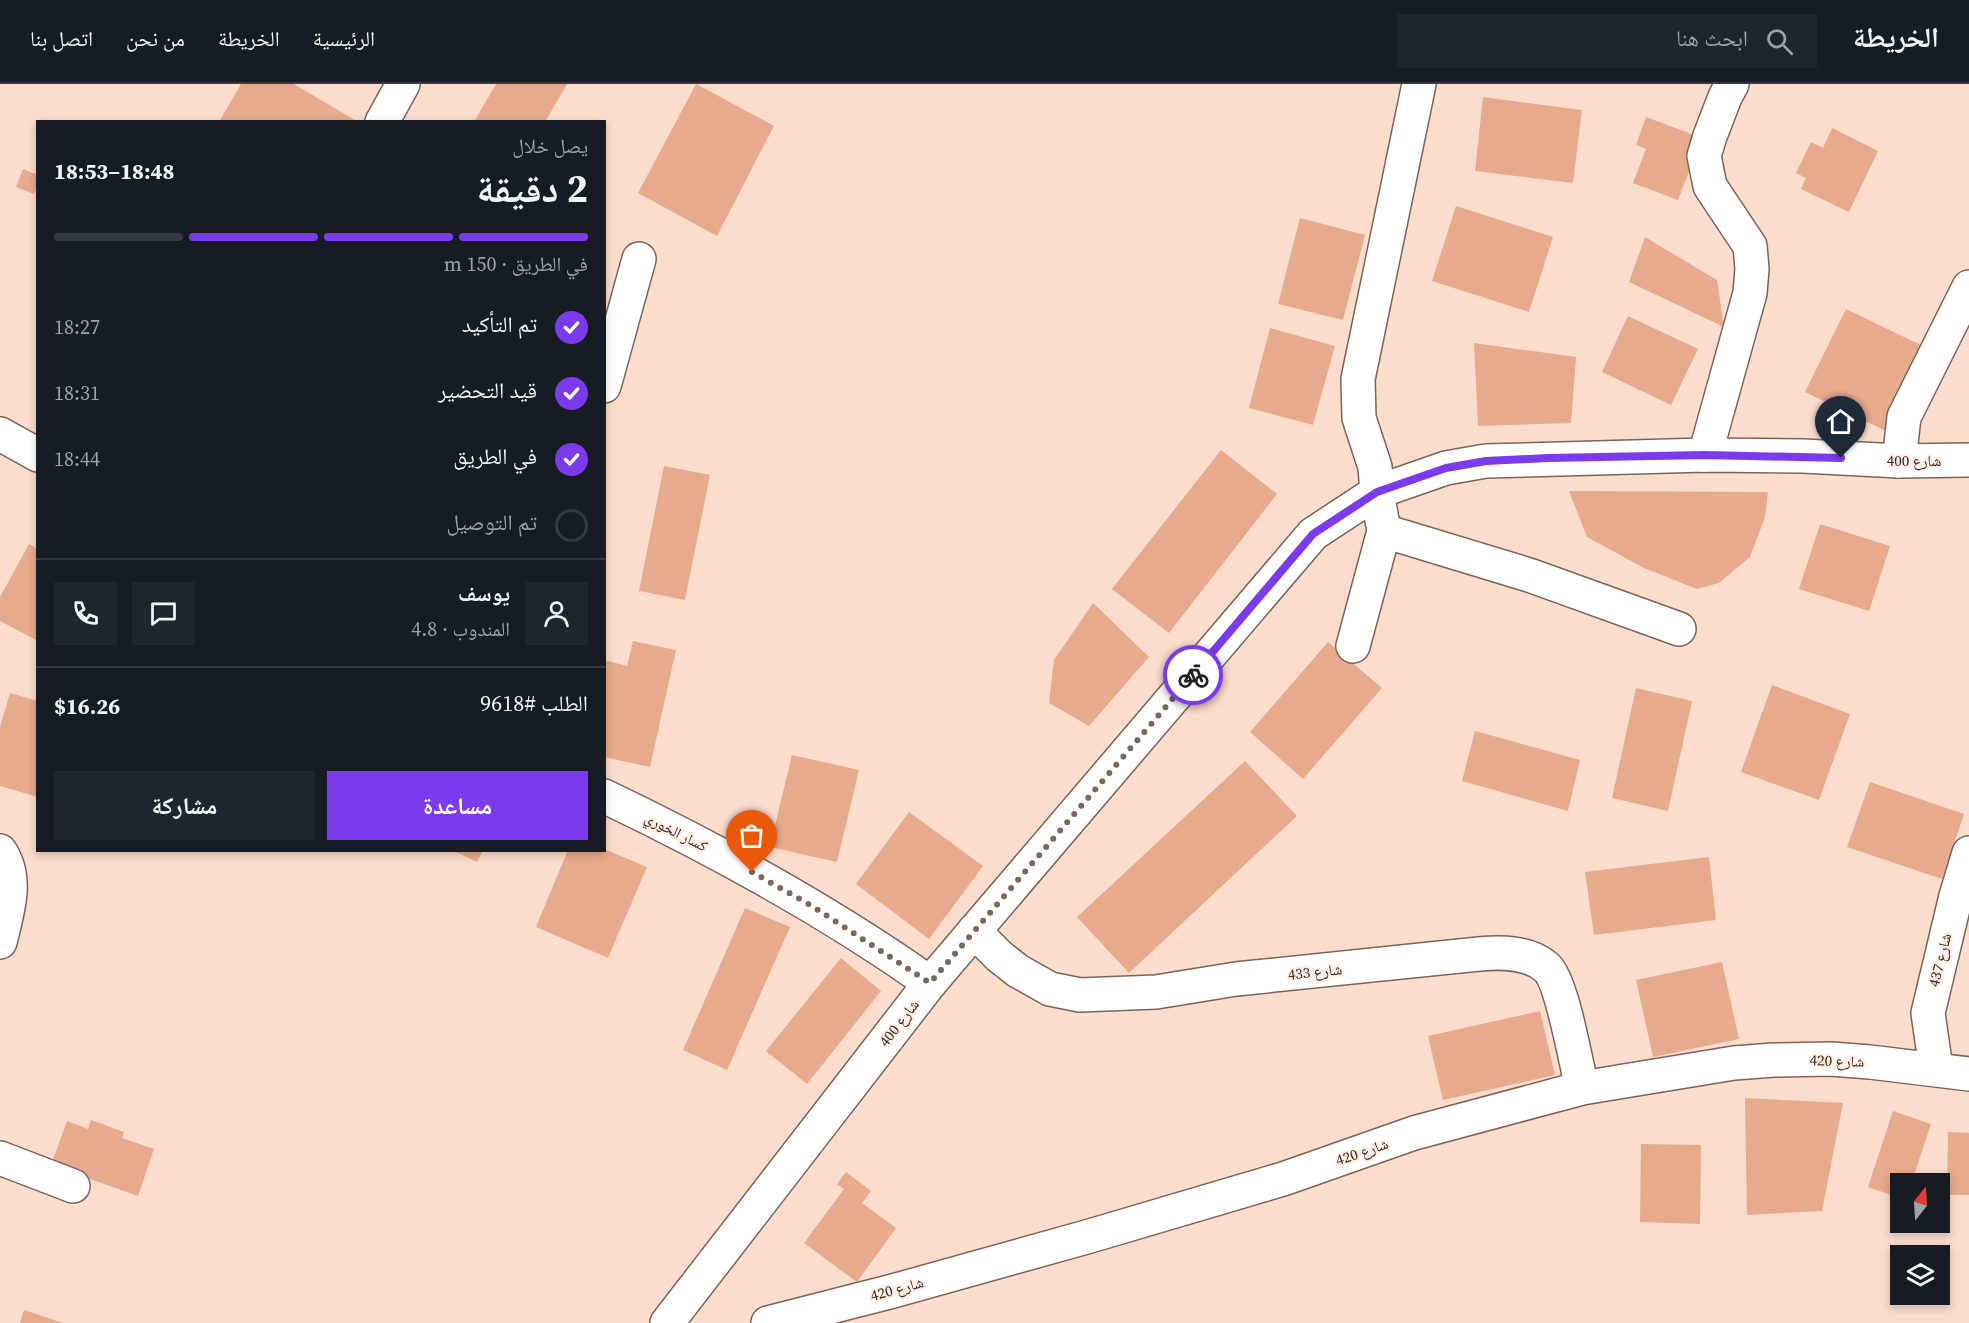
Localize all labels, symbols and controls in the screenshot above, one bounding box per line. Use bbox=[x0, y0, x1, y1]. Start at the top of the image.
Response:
search box bbox=[1397, 14, 1817, 68]
text: الخريطة bbox=[1853, 18, 1939, 56]
text: ابحث هنا bbox=[1676, 23, 1748, 53]
text: اتصل بنا bbox=[30, 24, 93, 53]
text: من نحن bbox=[126, 24, 185, 53]
text: الخريطة bbox=[218, 24, 280, 53]
text: الرئيسية bbox=[313, 24, 375, 53]
icon: search bbox=[1763, 25, 1796, 58]
text: يصل خلال bbox=[512, 132, 588, 160]
text: 18:48–18:53 bbox=[54, 156, 174, 186]
text: 2 دقيقة bbox=[477, 162, 588, 215]
text: في الطريق · 150 m bbox=[444, 250, 588, 278]
text: تم التأكيد bbox=[462, 309, 537, 339]
icon: check bbox=[555, 311, 588, 344]
text: 18:27 bbox=[54, 313, 100, 341]
text: قيد التحضير bbox=[438, 375, 537, 405]
icon: check bbox=[555, 377, 588, 410]
text: 18:31 bbox=[54, 379, 100, 407]
pin bbox=[1815, 396, 1866, 458]
icon: home bbox=[1824, 405, 1857, 438]
text: في الطريق bbox=[453, 441, 537, 471]
icon: check bbox=[555, 443, 588, 476]
text: 18:44 bbox=[54, 445, 100, 473]
street label: شارع 400 bbox=[1887, 450, 1941, 471]
text: تم التوصيل bbox=[446, 507, 537, 537]
text: يوسف bbox=[458, 578, 510, 608]
button: phone bbox=[54, 582, 117, 645]
button: chat bbox=[132, 582, 195, 645]
button: person bbox=[525, 582, 588, 645]
text: المندوب · 4.8 bbox=[411, 615, 510, 643]
courier bbox=[1163, 645, 1223, 705]
icon: bike bbox=[1177, 659, 1210, 692]
text: الطلب #9618 bbox=[480, 688, 588, 718]
text: $16.26 bbox=[54, 691, 120, 721]
button: مشاركة bbox=[54, 771, 315, 840]
button: مساعدة bbox=[327, 771, 588, 840]
street label: كسار الخوري bbox=[640, 807, 711, 858]
pin bbox=[726, 810, 777, 872]
icon: bag bbox=[735, 819, 768, 852]
street label: شارع 437 bbox=[1923, 931, 1956, 989]
street label: شارع 433 bbox=[1287, 958, 1343, 985]
street label: شارع 400 bbox=[874, 995, 924, 1051]
street label: شارع 420 bbox=[1809, 1049, 1865, 1072]
street label: شارع 420 bbox=[1333, 1133, 1391, 1170]
north arrow bbox=[1890, 1173, 1950, 1233]
map controls bbox=[1890, 1173, 1950, 1305]
button: layers bbox=[1890, 1245, 1950, 1305]
street label: شارع 420 bbox=[868, 1271, 926, 1306]

